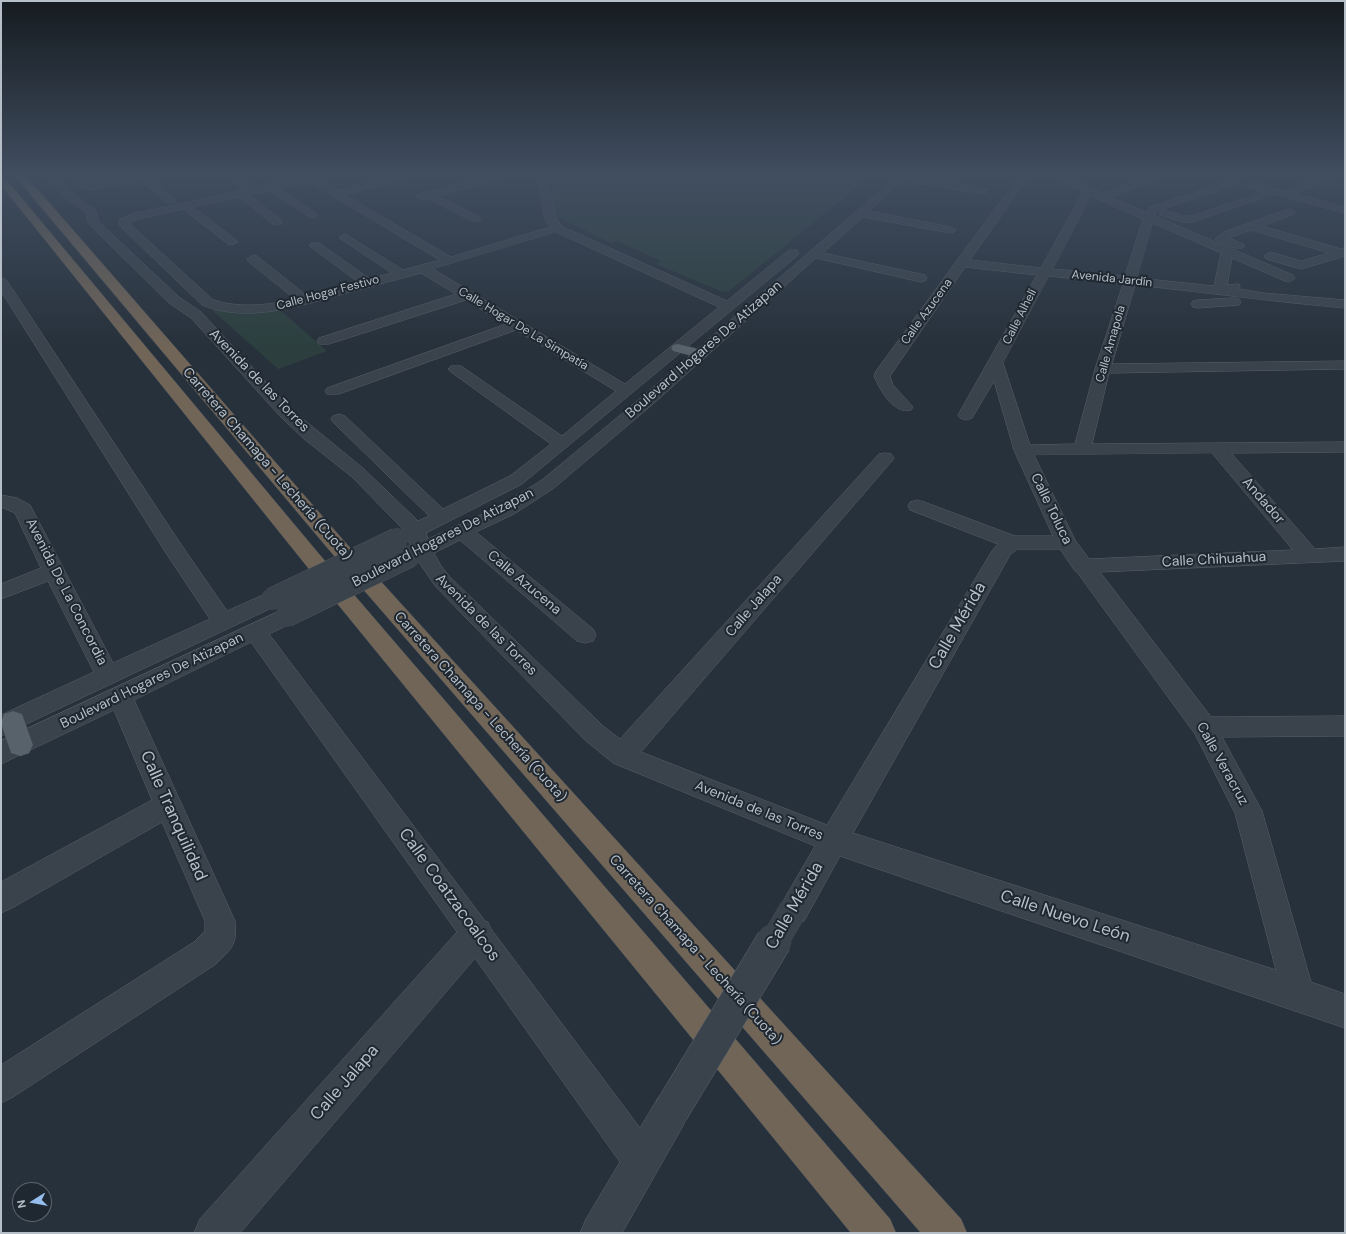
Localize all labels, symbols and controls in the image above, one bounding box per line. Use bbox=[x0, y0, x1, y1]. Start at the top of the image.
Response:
street label: Avenida Jardín bbox=[1071, 268, 1153, 290]
street label: Calle Hogar Festivo bbox=[275, 272, 381, 314]
street label: Calle Azucena bbox=[898, 276, 956, 348]
street label: Boulevard Hogares De Atizapan bbox=[622, 278, 786, 422]
street label: Calle Hogar De La Simpatía bbox=[455, 284, 591, 374]
street label: Calle Alhelí bbox=[1000, 287, 1040, 347]
street label: Calle Amapola bbox=[1093, 304, 1129, 384]
street label: Avenida de las Torres bbox=[205, 326, 313, 436]
street label: Carretera Chamapa - Lechería (Cuota) bbox=[179, 364, 355, 564]
street label: Calle Toluca bbox=[1027, 471, 1075, 547]
street label: Andador bbox=[1238, 474, 1288, 528]
street label: Boulevard Hogares De Atizapan bbox=[349, 485, 537, 591]
street label: Avenida De La Concordia bbox=[22, 516, 110, 668]
street label: Calle Azucena bbox=[484, 547, 564, 619]
street label: Calle Chihuahua bbox=[1161, 549, 1267, 571]
street label: Avenida de las Torres bbox=[432, 571, 540, 679]
street label: Calle Jalapa bbox=[722, 571, 786, 641]
street label: Calle Mérida bbox=[925, 579, 991, 673]
street label: Carretera Chamapa - Lechería (Cuota) bbox=[390, 609, 570, 805]
street label: Boulevard Hogares De Atizapan bbox=[58, 629, 246, 733]
street label: Calle Veracruz bbox=[1192, 720, 1252, 808]
street label: Calle Tranquilidad bbox=[135, 748, 211, 884]
street label: Avenida de las Torres bbox=[692, 778, 826, 844]
street label: Calle Coatzacoalcos bbox=[394, 825, 504, 965]
street label: Carretera Chamapa - Lechería (Cuota) bbox=[605, 852, 785, 1048]
street label: Calle Mérida bbox=[762, 859, 828, 953]
street label: Calle Nuevo León bbox=[998, 886, 1132, 948]
street label: Calle Jalapa bbox=[307, 1041, 383, 1125]
north arrow bbox=[12, 1182, 52, 1222]
text: N bbox=[14, 1199, 29, 1209]

